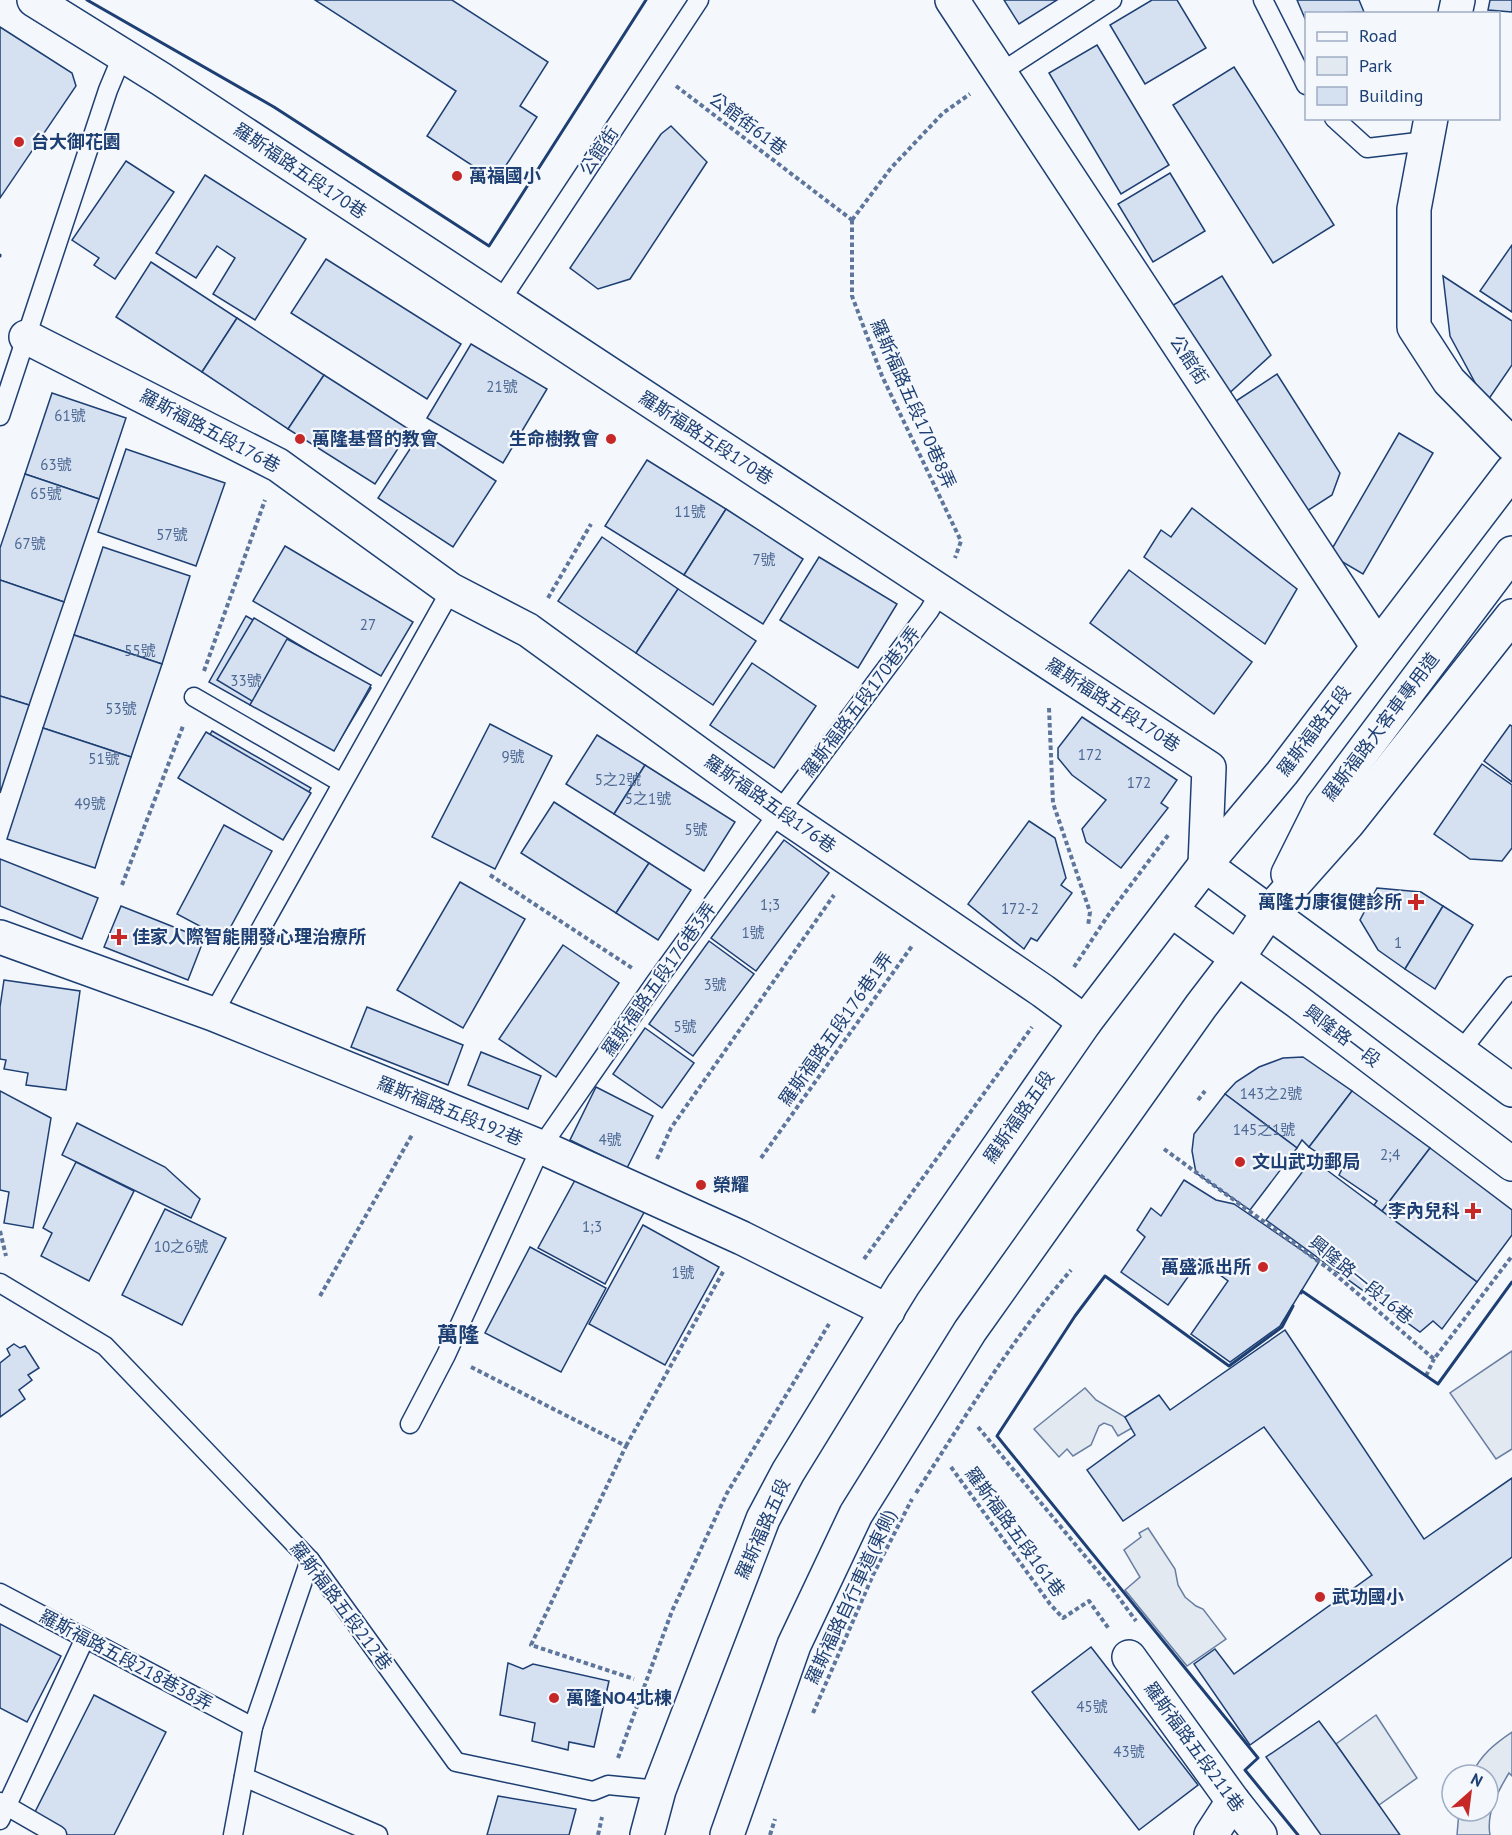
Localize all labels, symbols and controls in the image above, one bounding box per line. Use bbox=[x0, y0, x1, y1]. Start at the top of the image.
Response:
legend bbox=[1305, 12, 1500, 120]
text: Road bbox=[1359, 24, 1397, 47]
text: Park bbox=[1359, 54, 1392, 77]
text: Building bbox=[1359, 84, 1423, 107]
street label: 公館街61巷 bbox=[705, 87, 792, 160]
street label: 羅斯福路五段170巷 bbox=[229, 118, 371, 224]
street label: 公館街 bbox=[574, 122, 623, 180]
place label: 台大御花園 bbox=[31, 130, 121, 153]
marker: 台大御花園 bbox=[12, 135, 26, 149]
place label: 萬福國小 bbox=[469, 164, 541, 187]
marker: 萬福國小 bbox=[450, 169, 464, 183]
street label: 羅斯福路五段170巷8弄 bbox=[866, 315, 961, 492]
street label: 公館街 bbox=[1165, 331, 1214, 389]
house number: 21號 bbox=[486, 377, 518, 396]
street label: 羅斯福路五段176巷 bbox=[136, 384, 284, 477]
street label: 羅斯福路五段170巷 bbox=[635, 386, 778, 490]
house number: 61號 bbox=[54, 406, 86, 425]
place label: 萬隆基督的教會 bbox=[312, 427, 439, 450]
place label: 生命樹教會 bbox=[509, 427, 600, 450]
marker: 萬隆基督的教會 bbox=[293, 432, 307, 446]
marker: 生命樹教會 bbox=[604, 432, 618, 446]
house number: 63號 bbox=[40, 455, 72, 474]
house number: 65號 bbox=[30, 484, 62, 503]
house number: 11號 bbox=[674, 502, 706, 521]
house number: 57號 bbox=[156, 525, 188, 544]
house number: 67號 bbox=[14, 534, 46, 553]
house number: 7號 bbox=[752, 550, 776, 569]
house number: 27 bbox=[360, 615, 376, 634]
street label: 羅斯福路五段170巷3弄 bbox=[796, 622, 925, 782]
house number: 55號 bbox=[124, 641, 156, 660]
street label: 羅斯福路大客車專用道 bbox=[1317, 648, 1444, 805]
street label: 羅斯福路五段170巷 bbox=[1042, 653, 1185, 757]
house number: 33號 bbox=[230, 671, 262, 690]
street label: 羅斯福路五段 bbox=[1272, 681, 1355, 781]
house number: 53號 bbox=[105, 699, 137, 718]
house number: 172 bbox=[1078, 745, 1102, 764]
house number: 9號 bbox=[501, 747, 525, 766]
house number: 51號 bbox=[88, 749, 120, 768]
street label: 羅斯福路五段176巷 bbox=[700, 750, 841, 858]
house number: 5之2號 bbox=[595, 770, 641, 789]
house number: 172 bbox=[1127, 773, 1151, 792]
house number: 5之1號 bbox=[625, 789, 671, 808]
house number: 49號 bbox=[74, 794, 106, 813]
house number: 5號 bbox=[684, 820, 708, 839]
place label: 萬隆力康復健診所 bbox=[1258, 890, 1402, 913]
marker: 萬隆力康復健診所 bbox=[1407, 893, 1425, 911]
house number: 1;3 bbox=[760, 895, 780, 914]
street label: 羅斯福路五段176巷3弄 bbox=[597, 897, 721, 1060]
house number: 172-2 bbox=[1001, 899, 1039, 918]
house number: 1號 bbox=[741, 923, 765, 942]
place label: 佳家人際智能開發心理治療所 bbox=[132, 925, 366, 948]
marker: 佳家人際智能開發心理治療所 bbox=[110, 928, 128, 946]
house number: 1 bbox=[1394, 933, 1402, 952]
street label: 羅斯福路五段176巷1弄 bbox=[774, 947, 898, 1110]
house number: 3號 bbox=[703, 975, 727, 994]
street label: 興隆路一段 bbox=[1299, 999, 1385, 1072]
house number: 5號 bbox=[673, 1017, 697, 1036]
street label: 羅斯福路五段 bbox=[978, 1066, 1059, 1168]
street label: 羅斯福路五段192巷 bbox=[374, 1071, 527, 1150]
house number: 143之2號 bbox=[1240, 1084, 1302, 1103]
house number: 145之1號 bbox=[1233, 1120, 1295, 1139]
house number: 4號 bbox=[598, 1130, 622, 1149]
house number: 2;4 bbox=[1380, 1145, 1400, 1164]
place label: 文山武功郵局 bbox=[1252, 1150, 1360, 1173]
marker: 文山武功郵局 bbox=[1233, 1155, 1247, 1169]
place label: 榮耀 bbox=[713, 1173, 749, 1196]
marker: 榮耀 bbox=[694, 1178, 708, 1192]
place label: 李內兒科 bbox=[1388, 1199, 1460, 1222]
marker: 李內兒科 bbox=[1464, 1202, 1482, 1220]
house number: 1;3 bbox=[582, 1217, 602, 1236]
street label: 興隆路一段16巷 bbox=[1304, 1231, 1418, 1329]
house number: 10之6號 bbox=[154, 1237, 208, 1256]
place label: 萬盛派出所 bbox=[1161, 1255, 1251, 1278]
marker: 萬盛派出所 bbox=[1256, 1260, 1270, 1274]
house number: 1號 bbox=[671, 1263, 695, 1282]
district label: 萬隆 bbox=[437, 1321, 479, 1348]
street label: 羅斯福路五段161巷 bbox=[960, 1462, 1070, 1601]
street label: 羅斯福路五段 bbox=[730, 1475, 795, 1583]
street label: 羅斯福路自行車道(東側) bbox=[800, 1506, 901, 1688]
street label: 羅斯福路五段212巷 bbox=[285, 1537, 397, 1675]
place label: 武功國小 bbox=[1332, 1585, 1404, 1608]
marker: 武功國小 bbox=[1313, 1590, 1327, 1604]
street label: 羅斯福路五段218巷38弄 bbox=[36, 1604, 217, 1715]
street label: 羅斯福路五段211巷 bbox=[1139, 1677, 1249, 1816]
place label: 萬隆NO4北棟 bbox=[566, 1686, 672, 1709]
marker: 萬隆NO4北棟 bbox=[547, 1691, 561, 1705]
house number: 45號 bbox=[1076, 1697, 1108, 1716]
house number: 43號 bbox=[1113, 1742, 1145, 1761]
north arrow bbox=[1440, 1763, 1500, 1823]
text: N bbox=[1468, 1768, 1486, 1791]

